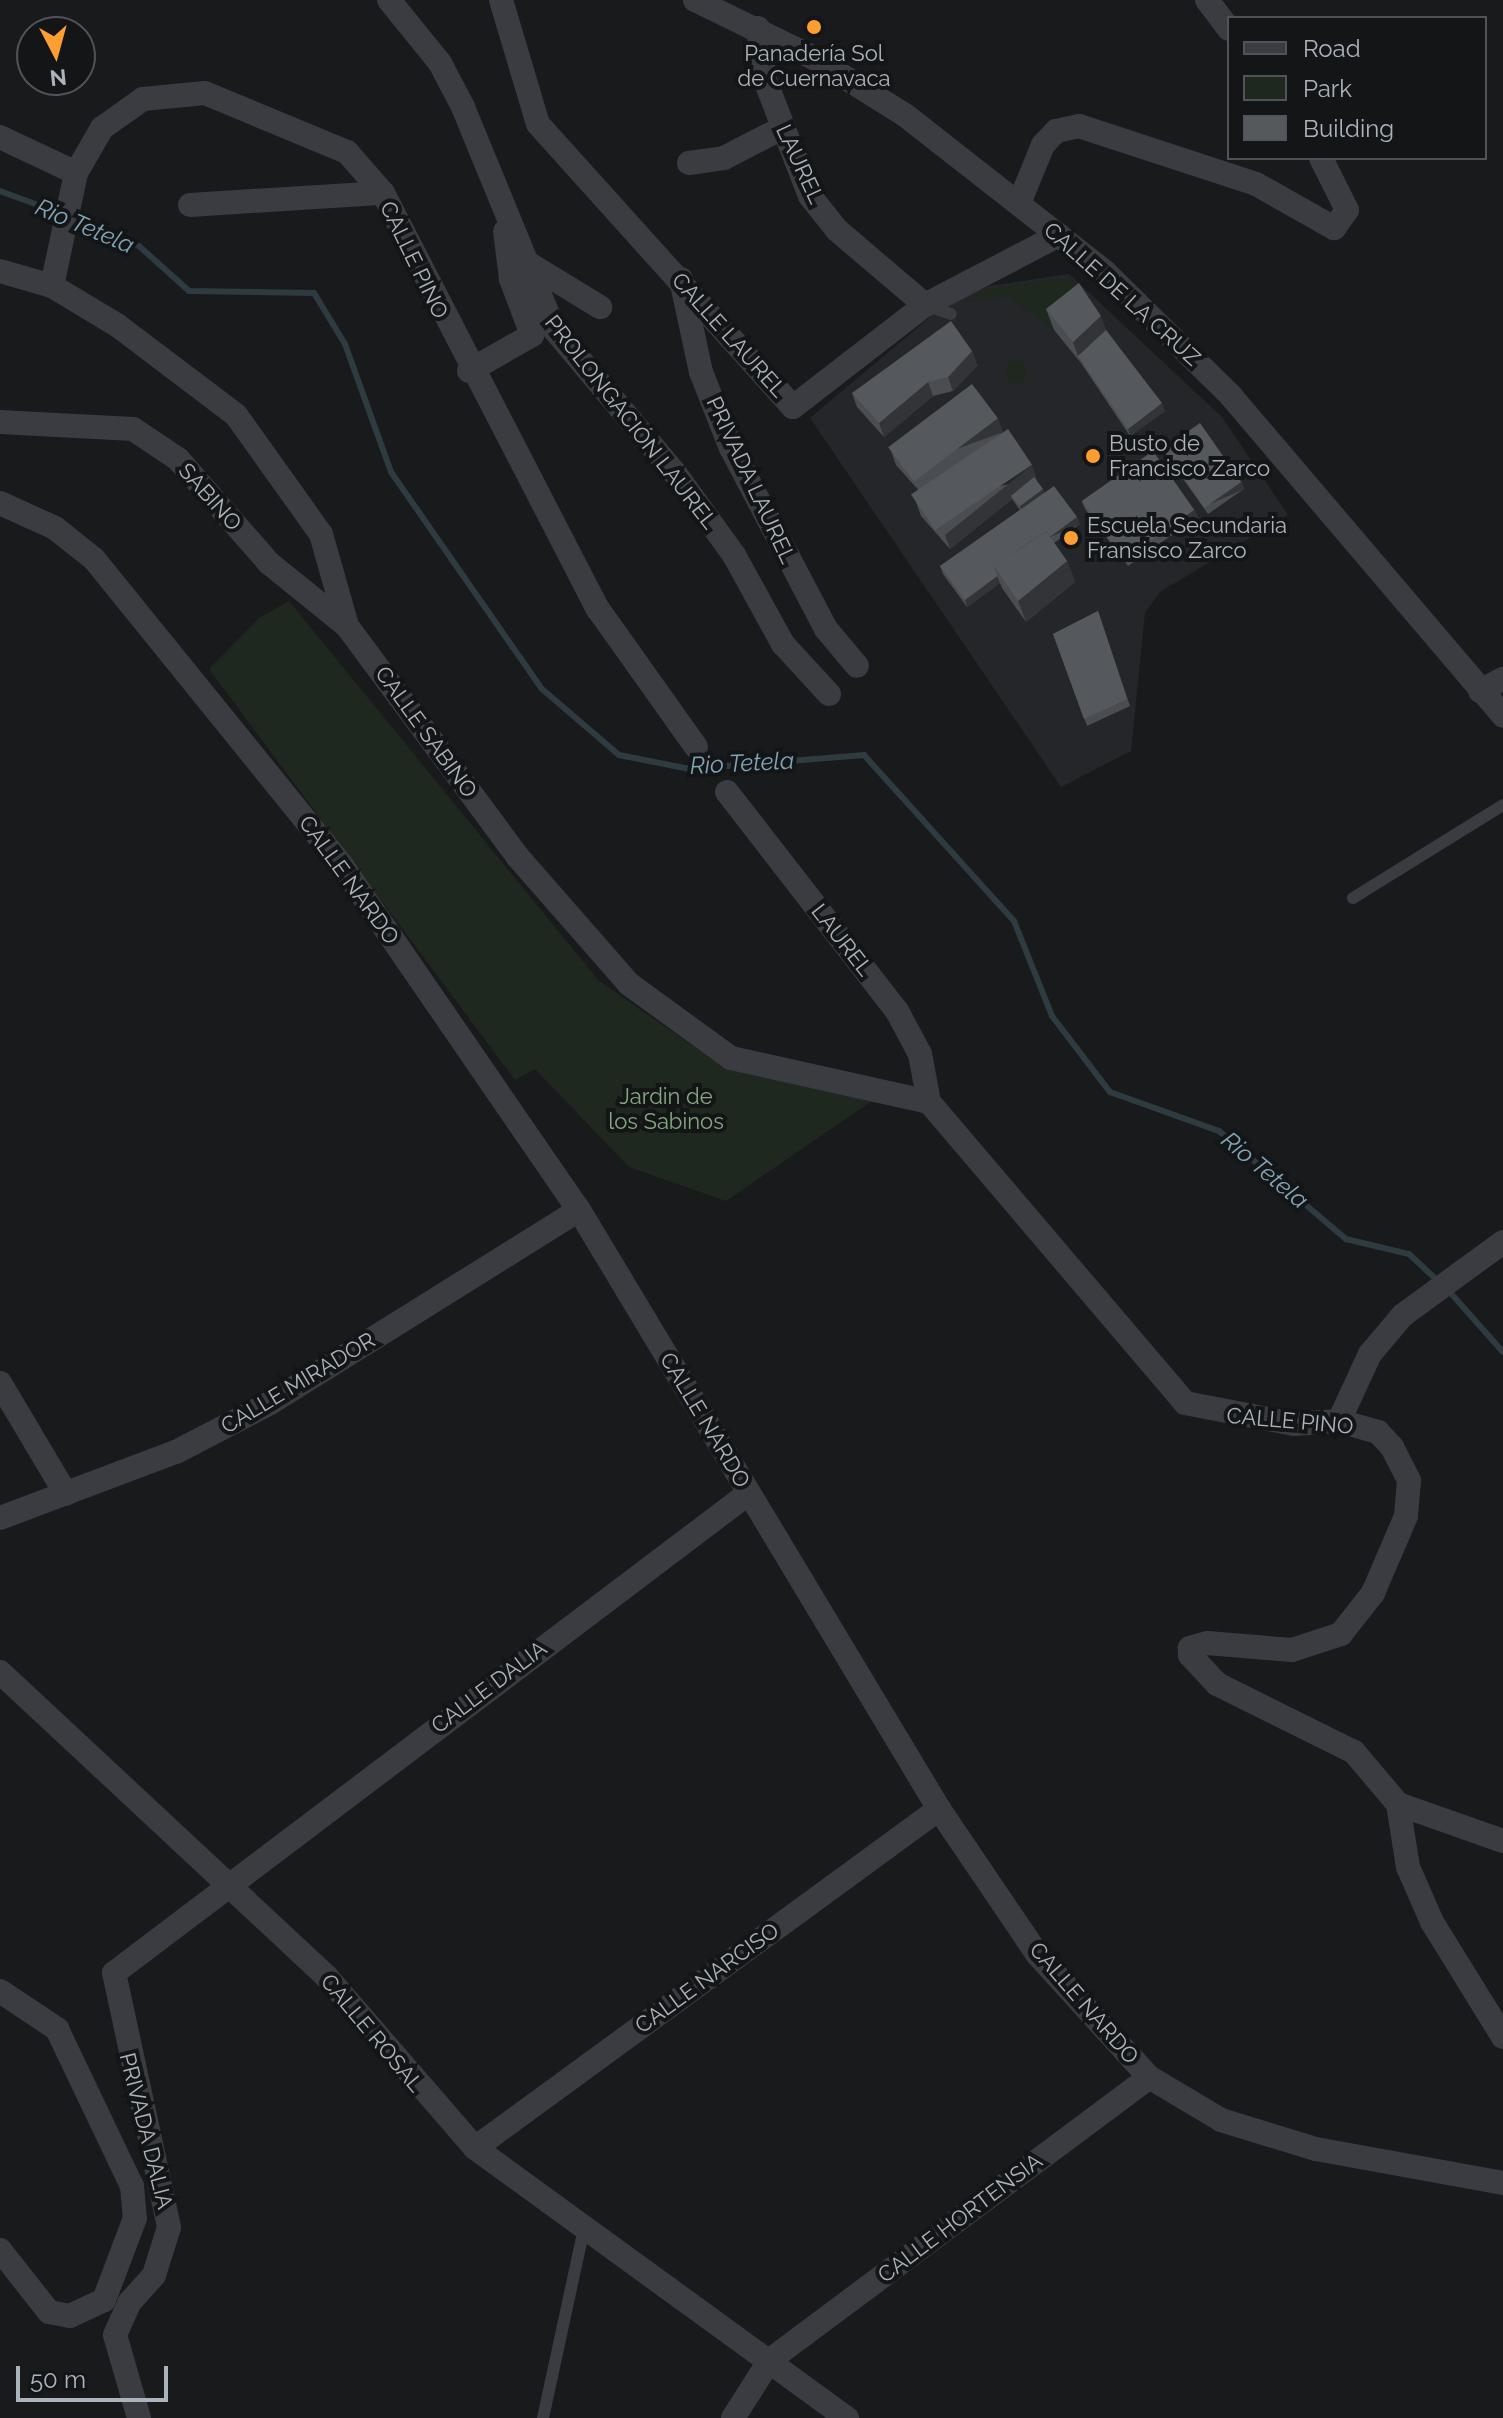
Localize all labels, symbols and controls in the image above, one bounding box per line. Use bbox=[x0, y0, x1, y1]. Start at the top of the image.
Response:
north arrow bbox=[16, 16, 96, 96]
legend bbox=[1227, 16, 1487, 160]
marker: Panadería Sol de Cuernavaca bbox=[805, 18, 823, 36]
text: Road bbox=[1303, 34, 1361, 63]
place label: Panadería Sol de Cuernavaca bbox=[738, 40, 890, 92]
text: N bbox=[49, 64, 68, 92]
text: Park bbox=[1303, 74, 1352, 103]
text: Building bbox=[1303, 114, 1394, 143]
street label: LAUREL bbox=[770, 120, 830, 208]
water label: Rio Tetela bbox=[31, 192, 139, 260]
street label: CALLE PINO bbox=[374, 197, 454, 323]
street label: CALLE DE LA CRUZ bbox=[1038, 216, 1206, 372]
street label: CALLE LAUREL bbox=[666, 267, 792, 403]
street label: PROLONGACIÓN LAUREL bbox=[539, 310, 723, 534]
street label: PRIVADA LAUREL bbox=[701, 392, 801, 568]
place label: Busto de Francisco Zarco bbox=[1109, 430, 1270, 482]
marker: Busto de Francisco Zarco bbox=[1084, 447, 1102, 465]
street label: SABINO bbox=[173, 458, 247, 536]
place label: Escuela Secundaria Fransisco Zarco bbox=[1087, 512, 1287, 564]
marker: Escuela Secundaria Fransisco Zarco bbox=[1062, 529, 1080, 547]
street label: CALLE SABINO bbox=[369, 661, 483, 803]
water label: Rio Tetela bbox=[689, 746, 795, 780]
street label: CALLE NARDO bbox=[293, 810, 405, 950]
street label: LAUREL bbox=[806, 899, 878, 981]
park label: Jardin de los Sabinos bbox=[608, 1083, 724, 1134]
water label: Rio Tetela bbox=[1216, 1125, 1314, 1215]
street label: CALLE MIRADOR bbox=[216, 1327, 380, 1439]
street label: CALLE NARDO bbox=[654, 1348, 756, 1492]
street label: CALLE PINO bbox=[1226, 1402, 1354, 1440]
street label: CALLE DALIA bbox=[426, 1635, 552, 1739]
street label: CALLE NARCISO bbox=[630, 1917, 784, 2039]
street label: CALLE NARDO bbox=[1024, 1937, 1144, 2069]
street label: CALLE ROSAL bbox=[315, 1969, 429, 2097]
street label: PRIVADA DALIA bbox=[114, 2050, 178, 2212]
street label: CALLE HORTENSIA bbox=[873, 2148, 1047, 2288]
scale bar bbox=[20, 2350, 172, 2400]
text: 50 m bbox=[30, 2365, 86, 2394]

